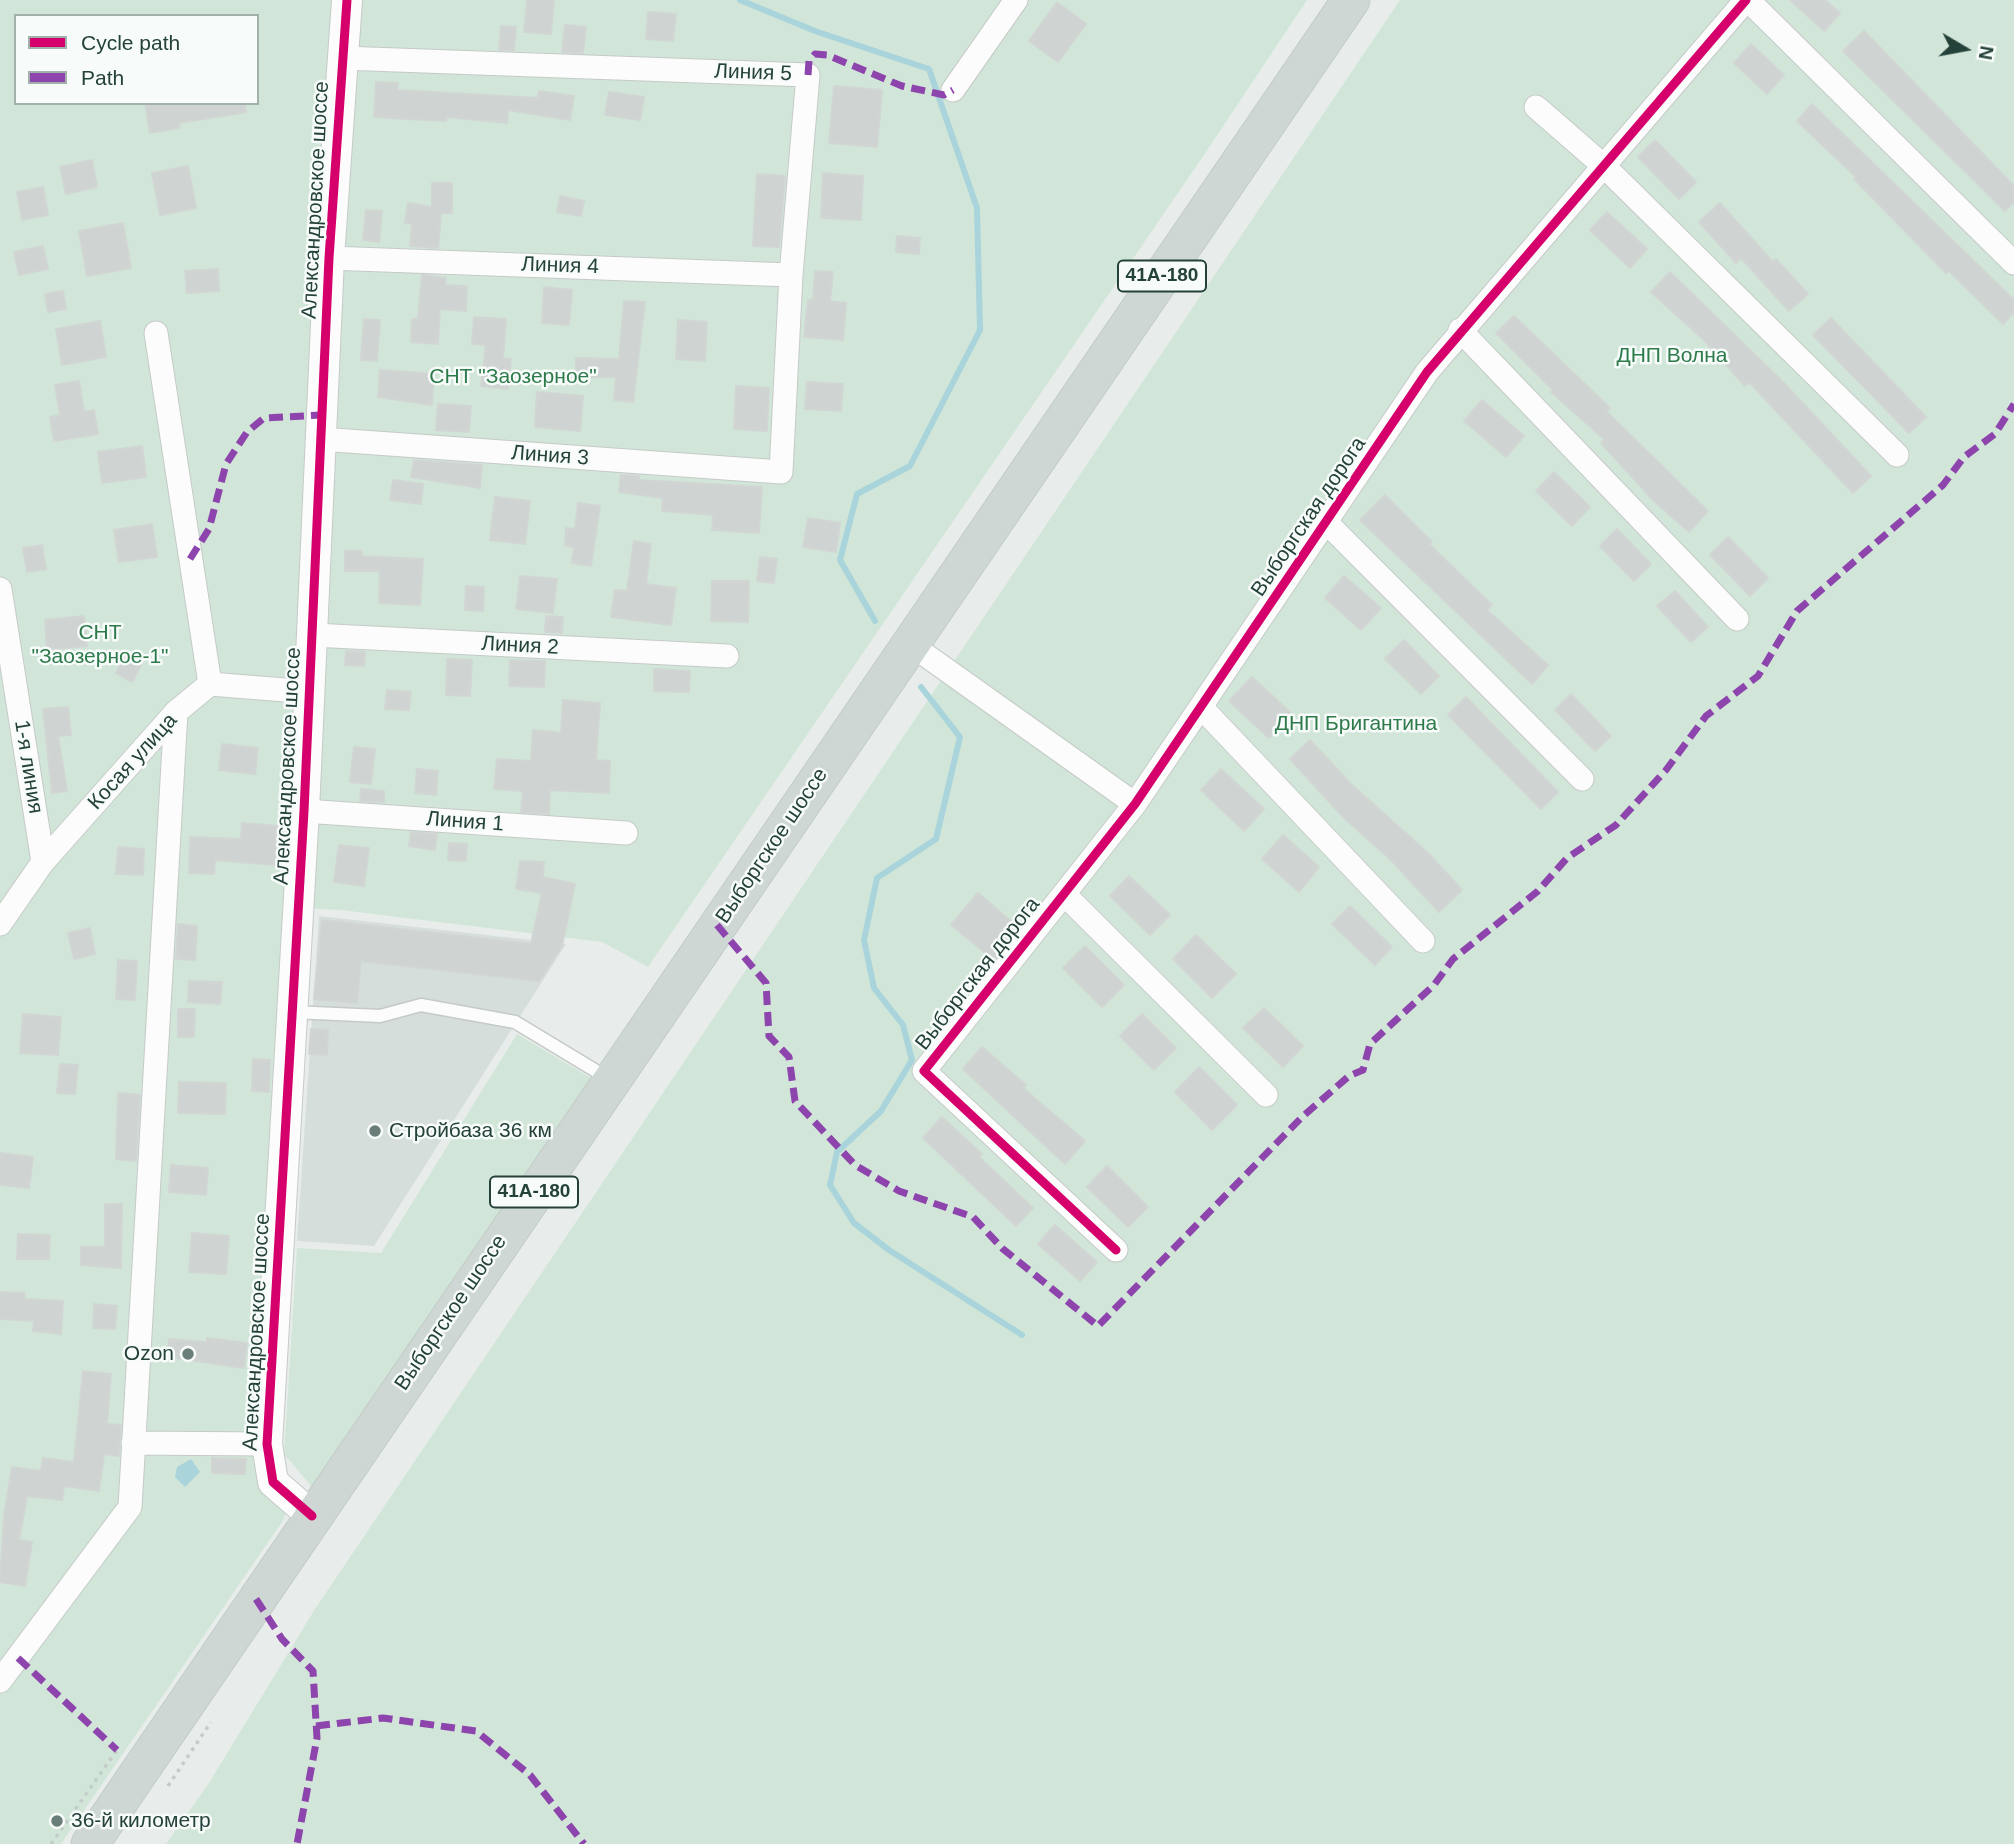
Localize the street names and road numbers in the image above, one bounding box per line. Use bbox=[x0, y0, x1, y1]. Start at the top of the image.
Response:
street label: Линия 5 bbox=[714, 59, 792, 87]
street label: Александровское шоссе bbox=[297, 81, 335, 319]
street label: Линия 4 bbox=[521, 252, 599, 280]
road number: 41А-180 bbox=[1118, 260, 1206, 292]
street label: Выборгская дорога bbox=[1246, 432, 1372, 602]
street label: Линия 3 bbox=[510, 441, 590, 471]
street label: Линия 2 bbox=[481, 631, 559, 661]
street label: Александровское шоссе bbox=[269, 647, 307, 885]
street label: Косая улица bbox=[83, 709, 183, 815]
street label: 1-я линия bbox=[8, 718, 48, 816]
street label: Выборгское шоссе bbox=[711, 764, 833, 928]
street label: Линия 1 bbox=[425, 807, 505, 837]
street label: Выборгская дорога bbox=[911, 893, 1045, 1055]
road number: 41А-180 bbox=[490, 1176, 578, 1208]
street label: Александровское шоссе bbox=[238, 1213, 276, 1451]
street label: Выборгское шоссе bbox=[390, 1231, 512, 1395]

